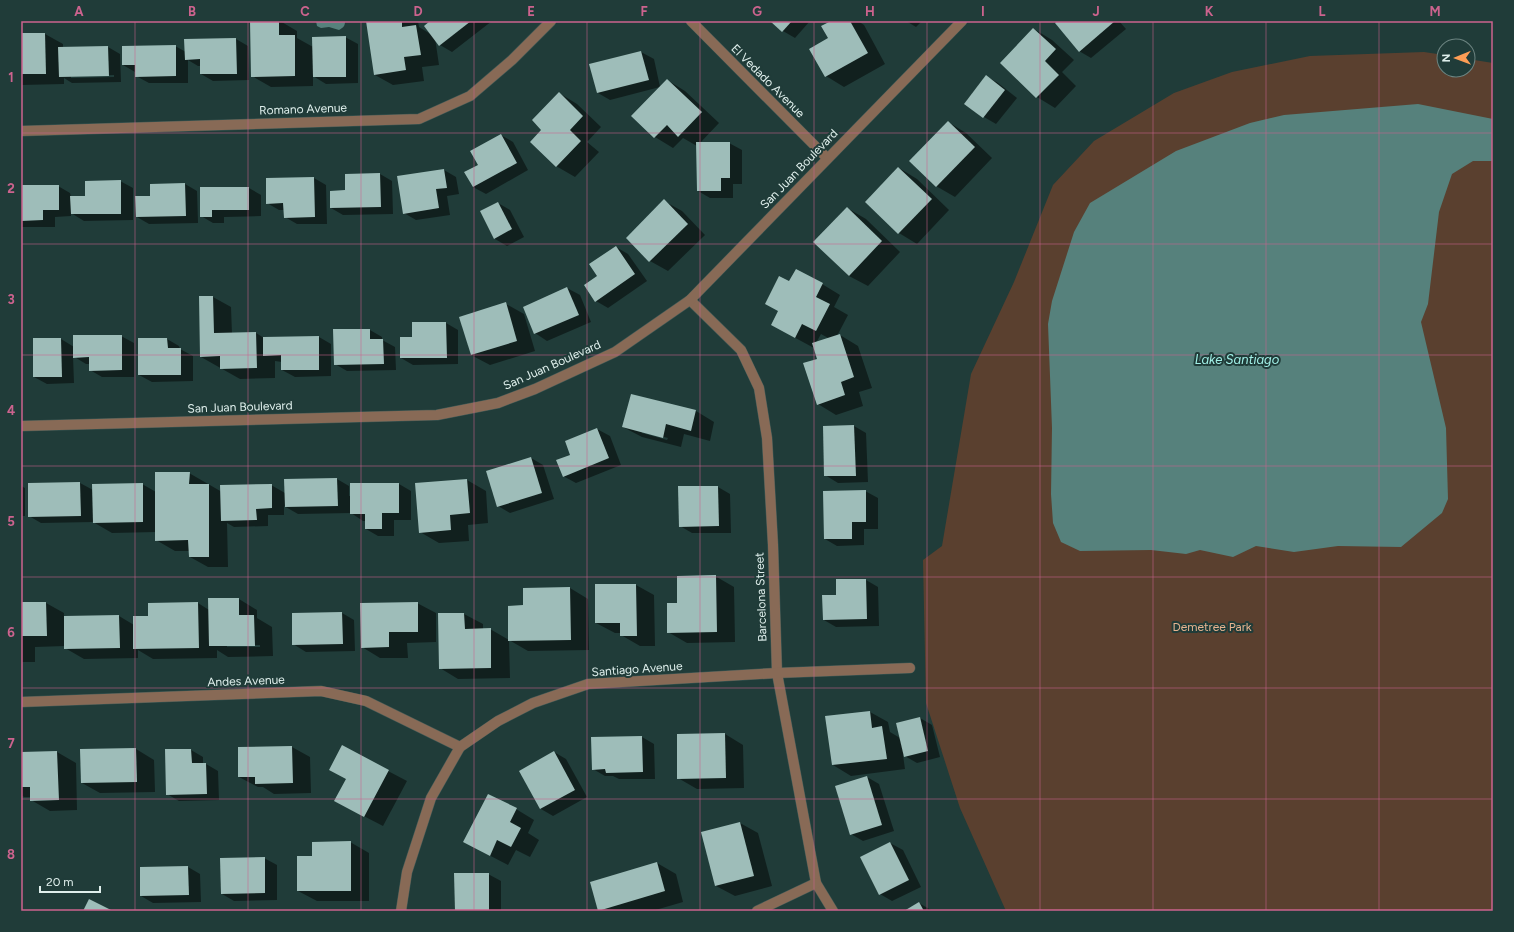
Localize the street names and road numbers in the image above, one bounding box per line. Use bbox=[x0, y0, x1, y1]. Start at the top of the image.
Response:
street label: El Vedado Avenue bbox=[728, 41, 808, 121]
street label: Romano Avenue bbox=[259, 100, 348, 118]
street label: San Juan Boulevard bbox=[757, 126, 841, 212]
street label: San Juan Boulevard bbox=[501, 337, 603, 393]
street label: San Juan Boulevard bbox=[187, 398, 293, 416]
street label: Barcelona Street bbox=[752, 552, 770, 642]
street label: Santiago Avenue bbox=[591, 659, 683, 679]
street label: Andes Avenue bbox=[207, 673, 285, 689]

